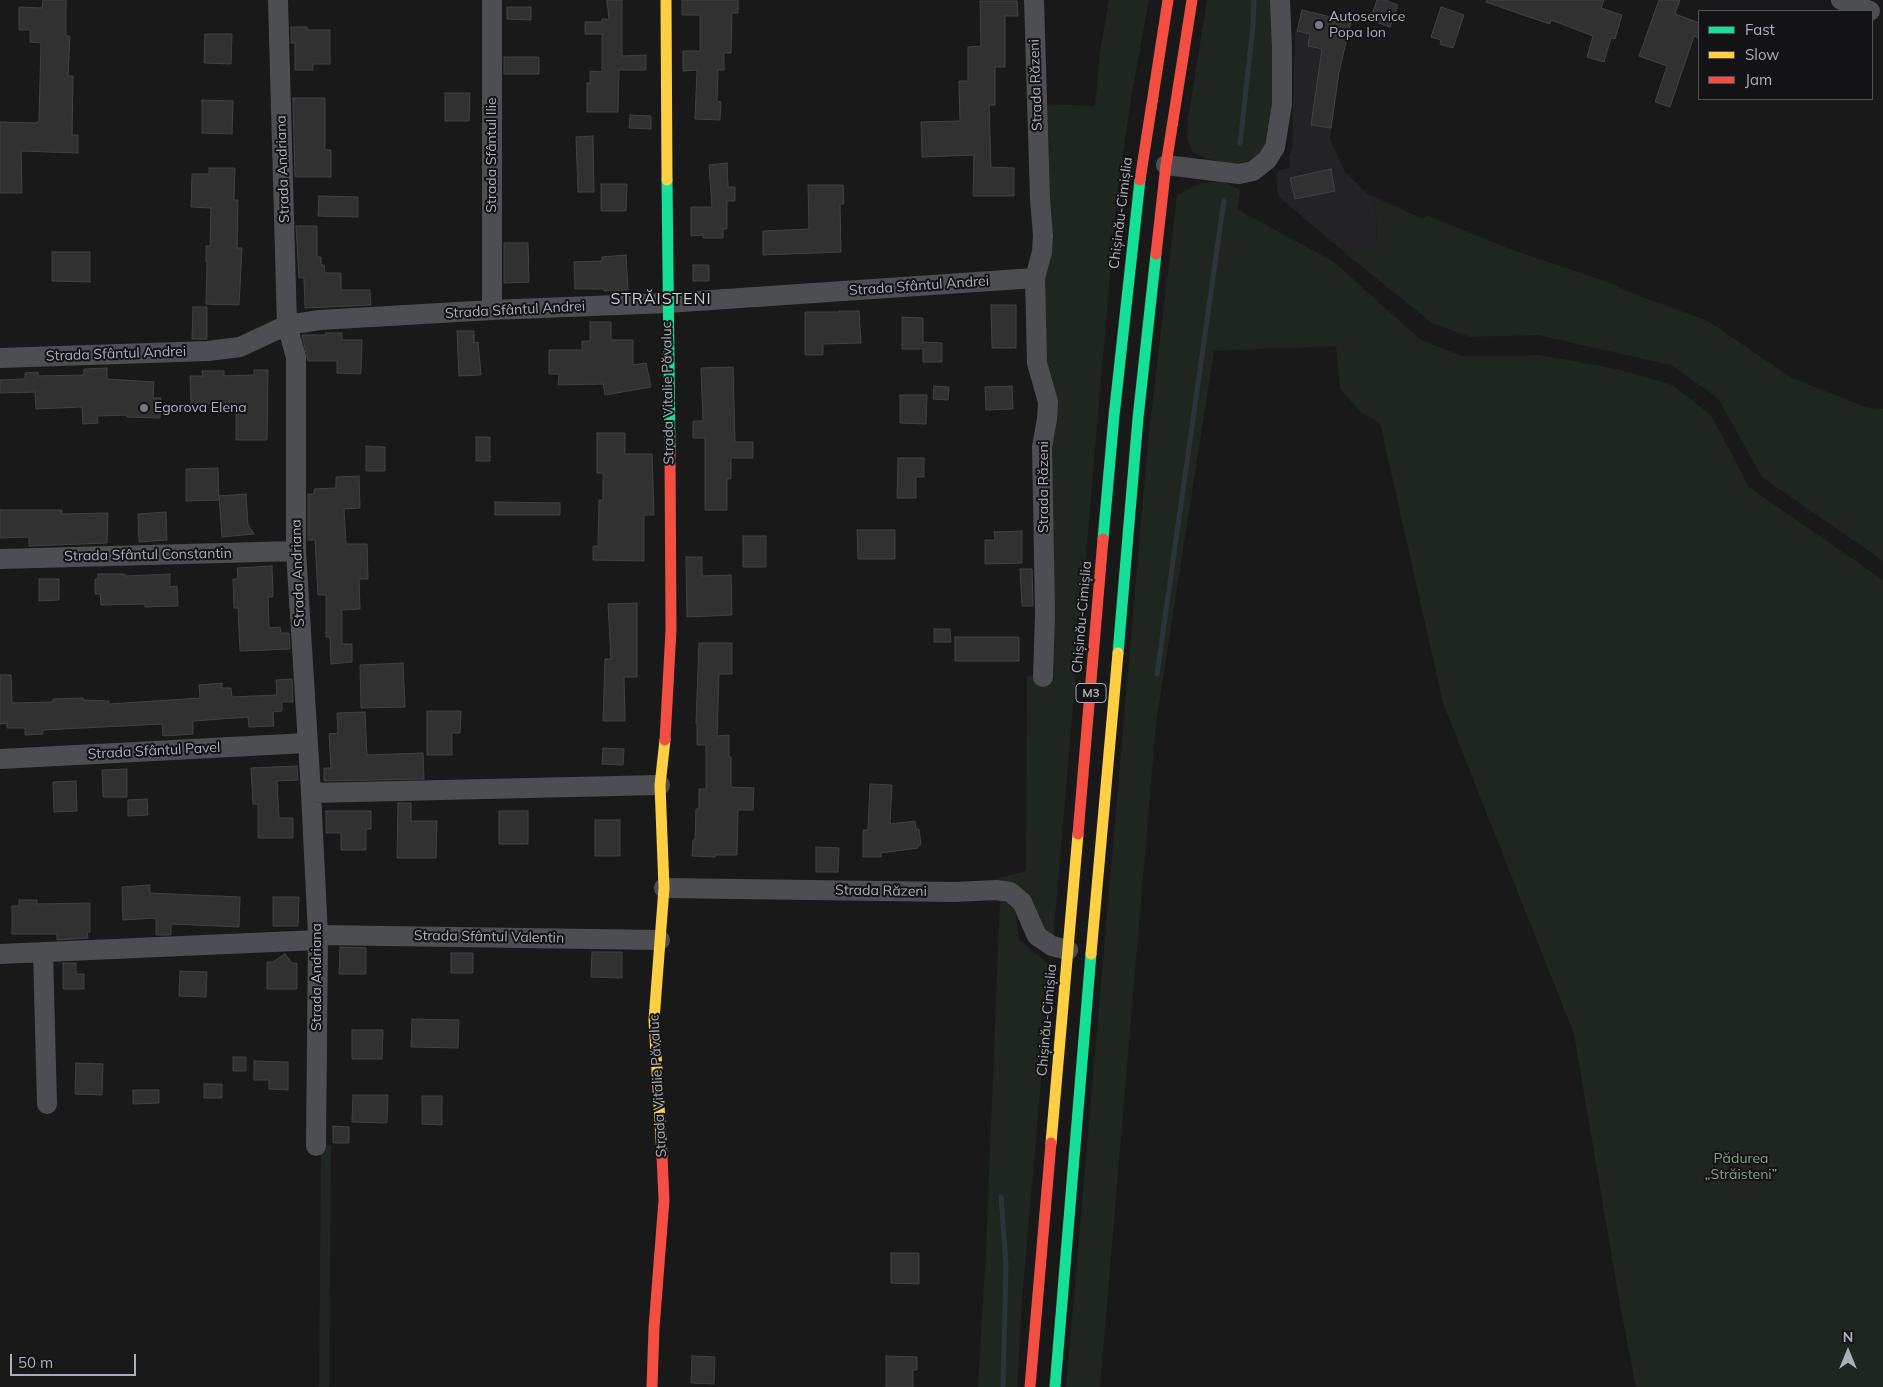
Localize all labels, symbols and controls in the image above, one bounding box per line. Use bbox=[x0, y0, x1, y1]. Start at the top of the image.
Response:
place label: Autoservice Popa Ion bbox=[1329, 9, 1405, 41]
legend bbox=[1698, 10, 1873, 100]
marker: Autoservice Popa Ion bbox=[1313, 19, 1325, 31]
text: Fast bbox=[1745, 20, 1775, 39]
street label: Strada Răzeni bbox=[1026, 39, 1046, 131]
text: Slow bbox=[1745, 45, 1779, 64]
text: Jam bbox=[1745, 70, 1772, 89]
street label: Strada Sfântul Ilie bbox=[484, 97, 500, 213]
street label: Strada Andriana bbox=[273, 115, 293, 223]
street label: Chișinău-Cimișlia bbox=[1106, 156, 1136, 270]
street label: Strada Sfântul Andrei bbox=[848, 273, 990, 299]
district label: STRĂISTENI bbox=[609, 289, 713, 309]
street label: Strada Sfântul Andrei bbox=[445, 298, 585, 322]
street label: Strada Vitalie Păvaluc bbox=[658, 321, 678, 465]
street label: Strada Sfântul Andrei bbox=[46, 343, 186, 365]
place label: Egorova Elena bbox=[154, 400, 247, 416]
marker: Egorova Elena bbox=[138, 402, 150, 414]
street label: Strada Răzeni bbox=[1036, 441, 1052, 533]
street label: Strada Andriana bbox=[288, 519, 308, 627]
street label: Strada Sfântul Constantin bbox=[64, 545, 232, 565]
street label: Chișinău-Cimișlia bbox=[1069, 560, 1095, 674]
road number: M3 bbox=[1076, 684, 1106, 702]
street label: Strada Sfântul Pavel bbox=[87, 739, 221, 763]
street label: Strada Răzeni bbox=[835, 882, 927, 900]
street label: Strada Andriana bbox=[309, 923, 325, 1031]
street label: Strada Sfântul Valentin bbox=[414, 927, 564, 947]
street label: Chișinău-Cimișlia bbox=[1034, 963, 1060, 1077]
street label: Strada Vitalie Păvaluc bbox=[646, 1014, 670, 1158]
park label: Pădurea „Străisteni” bbox=[1705, 1151, 1777, 1184]
north arrow bbox=[1823, 1327, 1873, 1377]
text: N bbox=[1843, 1328, 1853, 1346]
scale bar bbox=[12, 1344, 139, 1376]
text: 50 m bbox=[18, 1353, 53, 1372]

